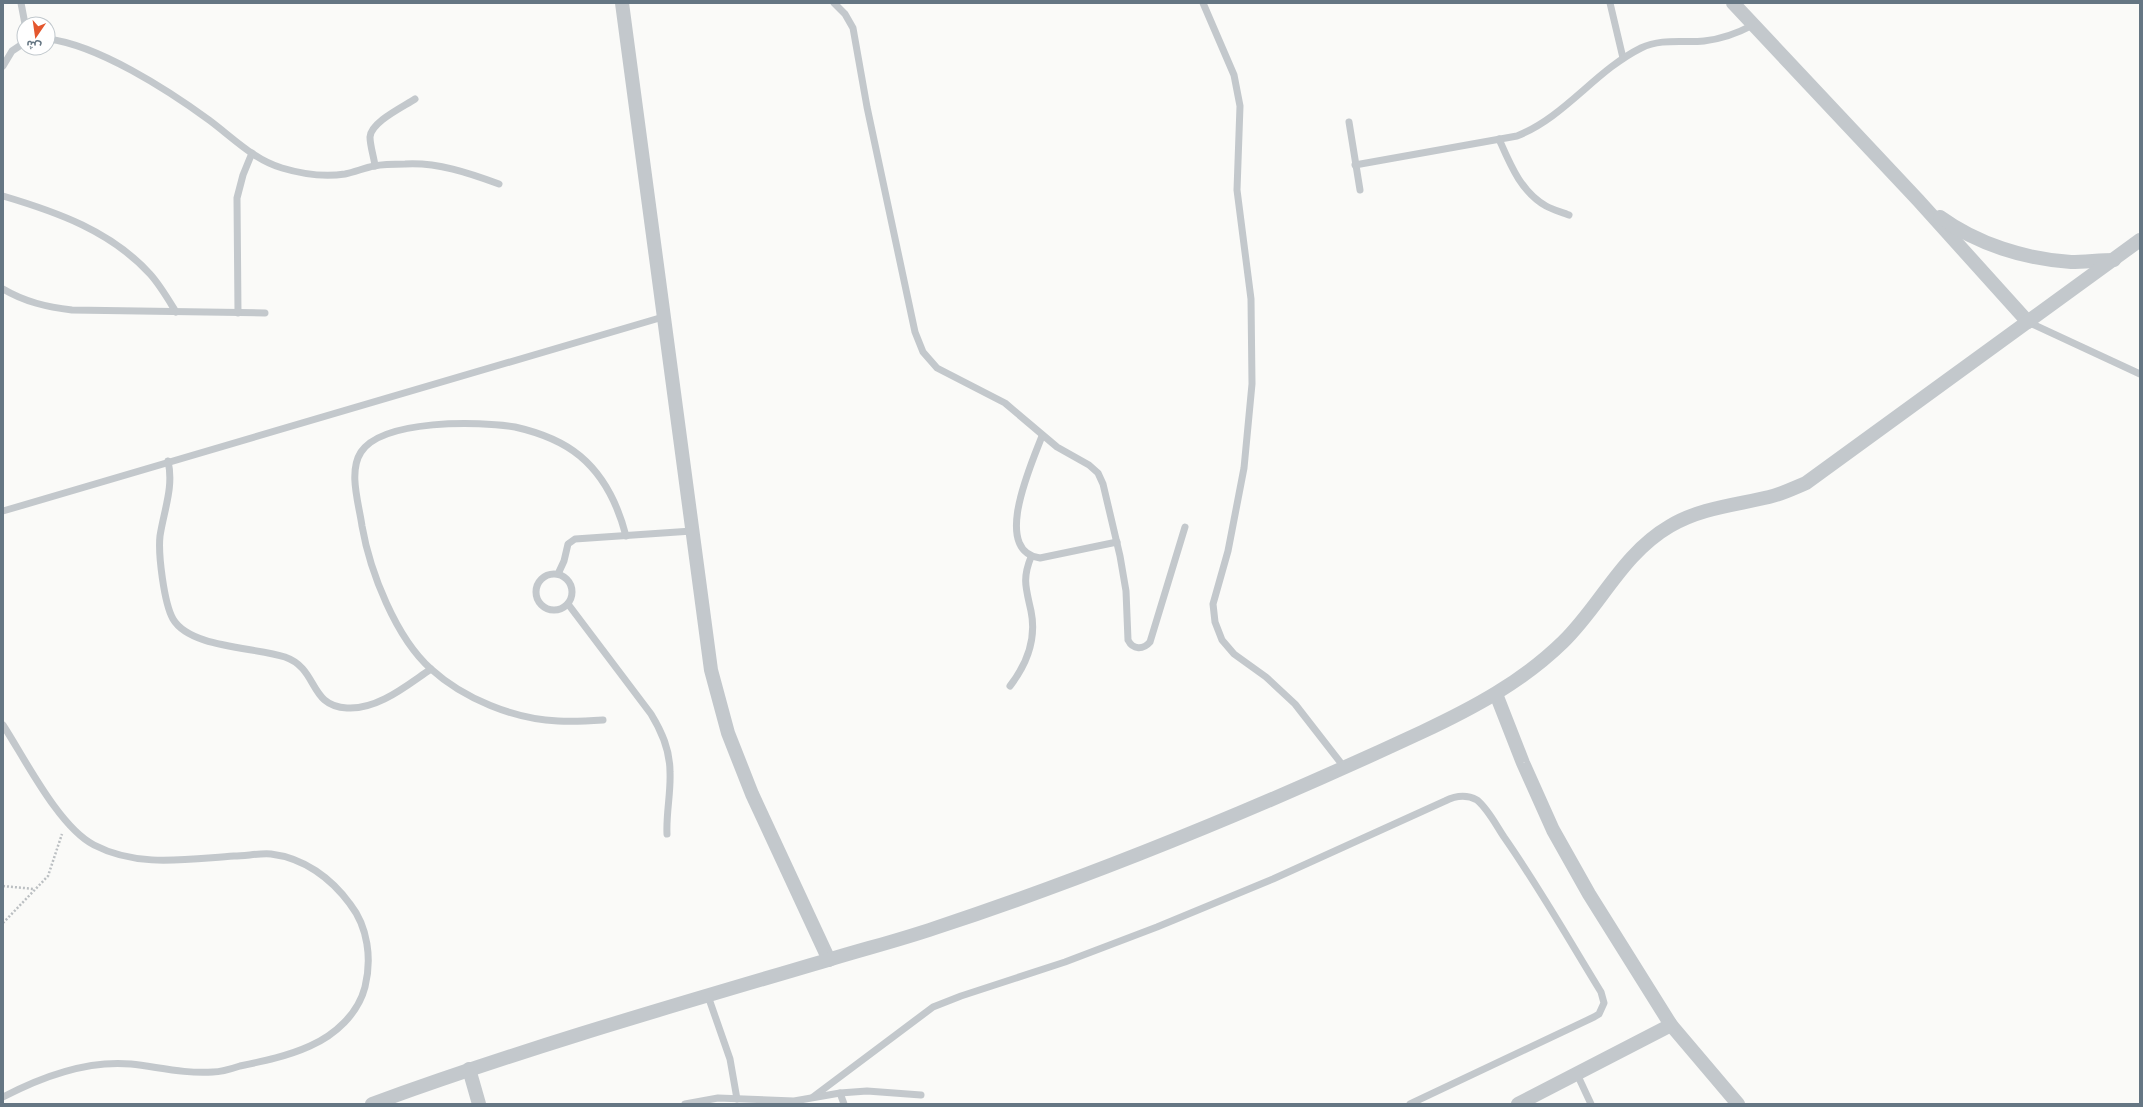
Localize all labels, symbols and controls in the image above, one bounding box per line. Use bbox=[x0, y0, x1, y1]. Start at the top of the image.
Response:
north arrow bbox=[16, 16, 56, 56]
text: ش bbox=[25, 36, 43, 55]

